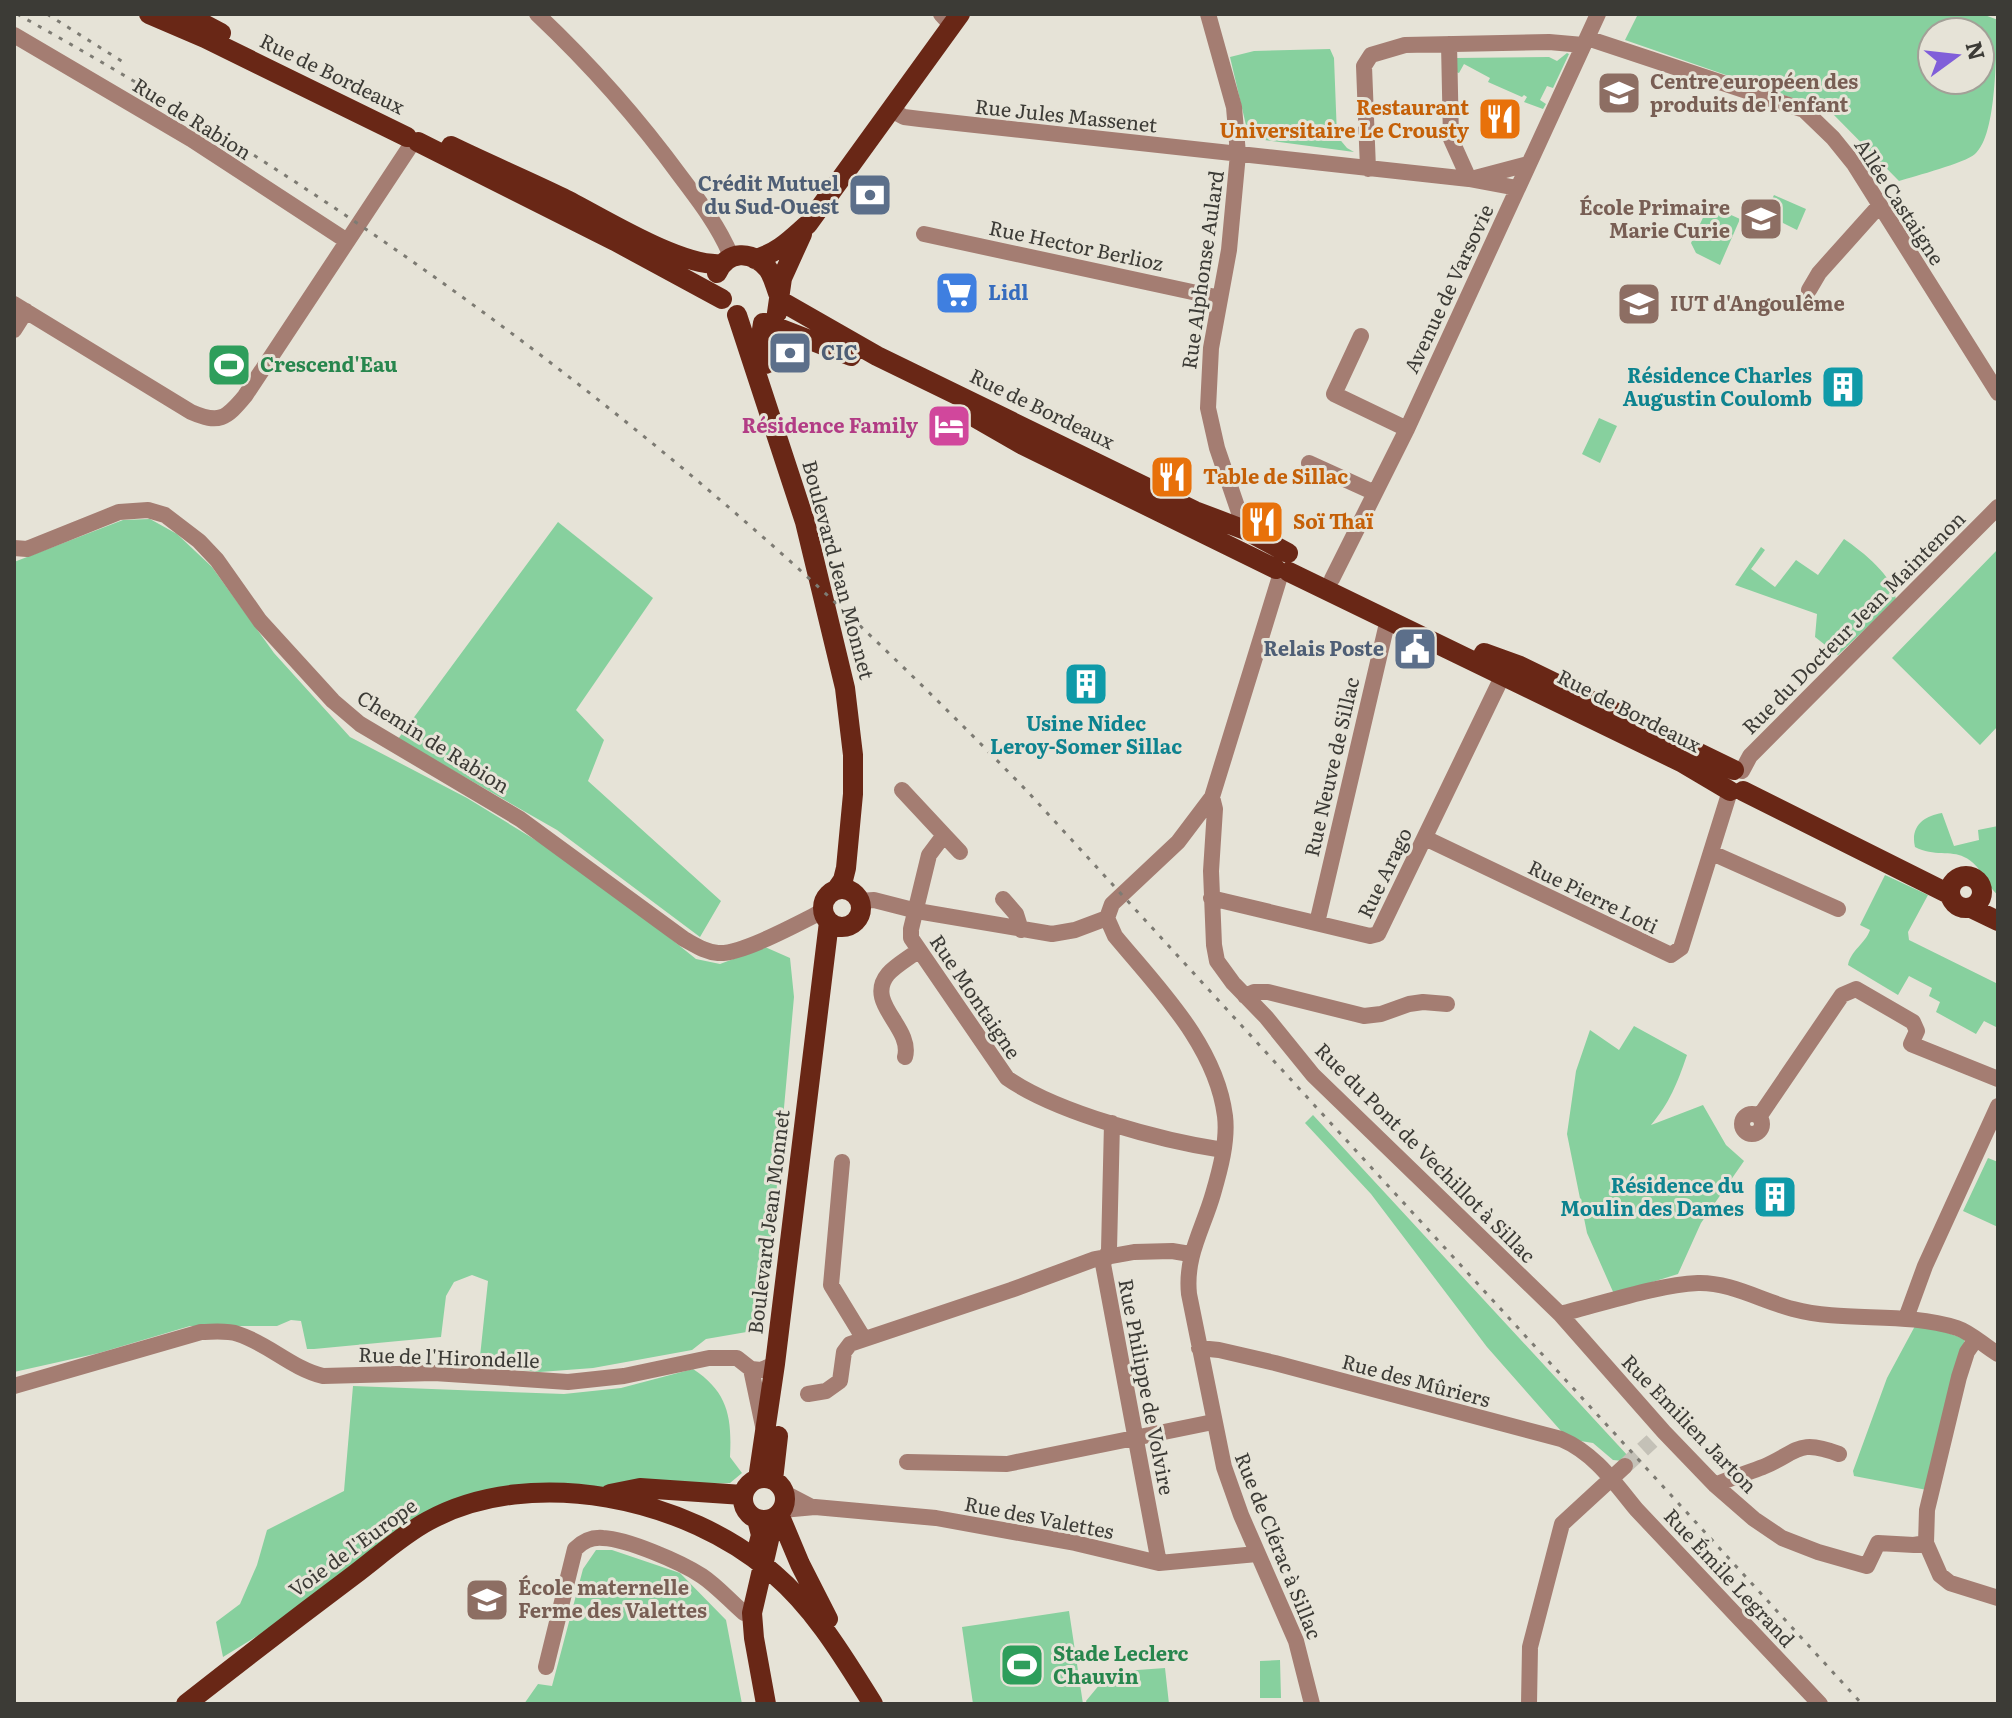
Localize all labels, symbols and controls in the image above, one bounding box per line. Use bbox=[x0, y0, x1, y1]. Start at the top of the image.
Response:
north arrow bbox=[1916, 16, 1996, 96]
street label: Rue de Bordeaux bbox=[255, 24, 411, 121]
text: N bbox=[1958, 37, 1995, 64]
place label: Centre européen des produits de l'enfant bbox=[1650, 65, 1858, 118]
street label: Rue de Rabion bbox=[128, 69, 258, 166]
school or university icon: Centre européen des produits de l'enfant bbox=[1595, 69, 1643, 117]
street label: Rue Jules Massenet bbox=[974, 90, 1159, 139]
place label: Restaurant Universitaire Le Crousty bbox=[1220, 91, 1470, 144]
restaurant icon: Restaurant Universitaire Le Crousty bbox=[1476, 95, 1524, 143]
street label: Allée Castaigne bbox=[1848, 132, 1953, 270]
place label: Crédit Mutuel du Sud-Ouest bbox=[698, 167, 839, 220]
street label: Rue Alphonse Aulard bbox=[1172, 168, 1230, 371]
bank icon: Crédit Mutuel du Sud-Ouest bbox=[846, 171, 894, 219]
place label: École Primaire Marie Curie bbox=[1579, 191, 1730, 244]
school or university icon: École Primaire Marie Curie bbox=[1737, 195, 1785, 243]
street label: Avenue de Varsovie bbox=[1395, 199, 1500, 378]
street label: Rue Hector Berlioz bbox=[986, 211, 1167, 277]
supermarket icon: Lidl bbox=[933, 269, 981, 317]
place label: Lidl bbox=[988, 276, 1029, 306]
school or university icon: IUT d'Angoulême bbox=[1615, 280, 1663, 328]
place label: IUT d'Angoulême bbox=[1670, 287, 1845, 317]
bank icon: CIC bbox=[766, 329, 814, 377]
place label: CIC bbox=[821, 336, 858, 366]
sports icon: Crescend'Eau bbox=[205, 341, 253, 389]
place label: Crescend'Eau bbox=[260, 348, 398, 378]
street label: Rue de Bordeaux bbox=[965, 359, 1121, 456]
place label: Résidence Charles Augustin Coulomb bbox=[1623, 359, 1812, 412]
building icon: Résidence Charles Augustin Coulomb bbox=[1819, 363, 1867, 411]
hotel icon: Résidence Family bbox=[925, 402, 973, 450]
place label: Résidence Family bbox=[742, 409, 919, 439]
restaurant icon: Table de Sillac bbox=[1148, 453, 1196, 501]
street label: Boulevard Jean Monnet bbox=[796, 457, 884, 682]
place label: Table de Sillac bbox=[1203, 460, 1348, 490]
restaurant icon: Soï Thaï bbox=[1238, 498, 1286, 546]
street label: Rue du Docteur Jean Maintenon bbox=[1734, 503, 1971, 740]
place label: Soï Thaï bbox=[1293, 505, 1374, 535]
public building icon: Relais Poste bbox=[1391, 625, 1439, 673]
place label: Relais Poste bbox=[1263, 632, 1384, 662]
building icon: Usine Nidec Leroy-Somer Sillac bbox=[1062, 660, 1110, 708]
street label: Rue de Bordeaux bbox=[1553, 660, 1708, 759]
street label: Rue Neuve de Sillac bbox=[1295, 674, 1365, 859]
street label: Chemin de Rabion bbox=[352, 681, 516, 799]
place label: Usine Nidec Leroy-Somer Sillac bbox=[990, 707, 1182, 760]
street label: Rue Arago bbox=[1348, 822, 1418, 923]
street label: Rue Pierre Loti bbox=[1524, 851, 1664, 940]
street label: Rue Montaigne bbox=[924, 928, 1029, 1064]
street label: Rue du Pont de Vechillot à Sillac bbox=[1309, 1035, 1543, 1269]
street label: Boulevard Jean Monnet bbox=[738, 1108, 796, 1336]
place label: Résidence du Moulin des Dames bbox=[1560, 1169, 1744, 1222]
building icon: Résidence du Moulin des Dames bbox=[1751, 1173, 1799, 1221]
street label: Rue Philippe de Volvire bbox=[1112, 1276, 1184, 1497]
street label: Rue de l'Hirondelle bbox=[358, 1338, 540, 1374]
street label: Rue des Mûriers bbox=[1339, 1345, 1494, 1413]
street label: Rue Emilien Jarton bbox=[1616, 1346, 1765, 1499]
street label: Rue de Clérac à Sillac bbox=[1229, 1447, 1331, 1643]
street label: Rue des Valettes bbox=[962, 1487, 1117, 1545]
street label: Voie de l'Europe bbox=[281, 1490, 422, 1603]
street label: Rue Émile Legrand bbox=[1658, 1501, 1803, 1653]
place label: École maternelle Ferme des Valettes bbox=[518, 1571, 707, 1624]
school or university icon: École maternelle Ferme des Valettes bbox=[463, 1576, 511, 1624]
place label: Stade Leclerc Chauvin bbox=[1053, 1637, 1189, 1690]
sports icon: Stade Leclerc Chauvin bbox=[998, 1641, 1046, 1689]

